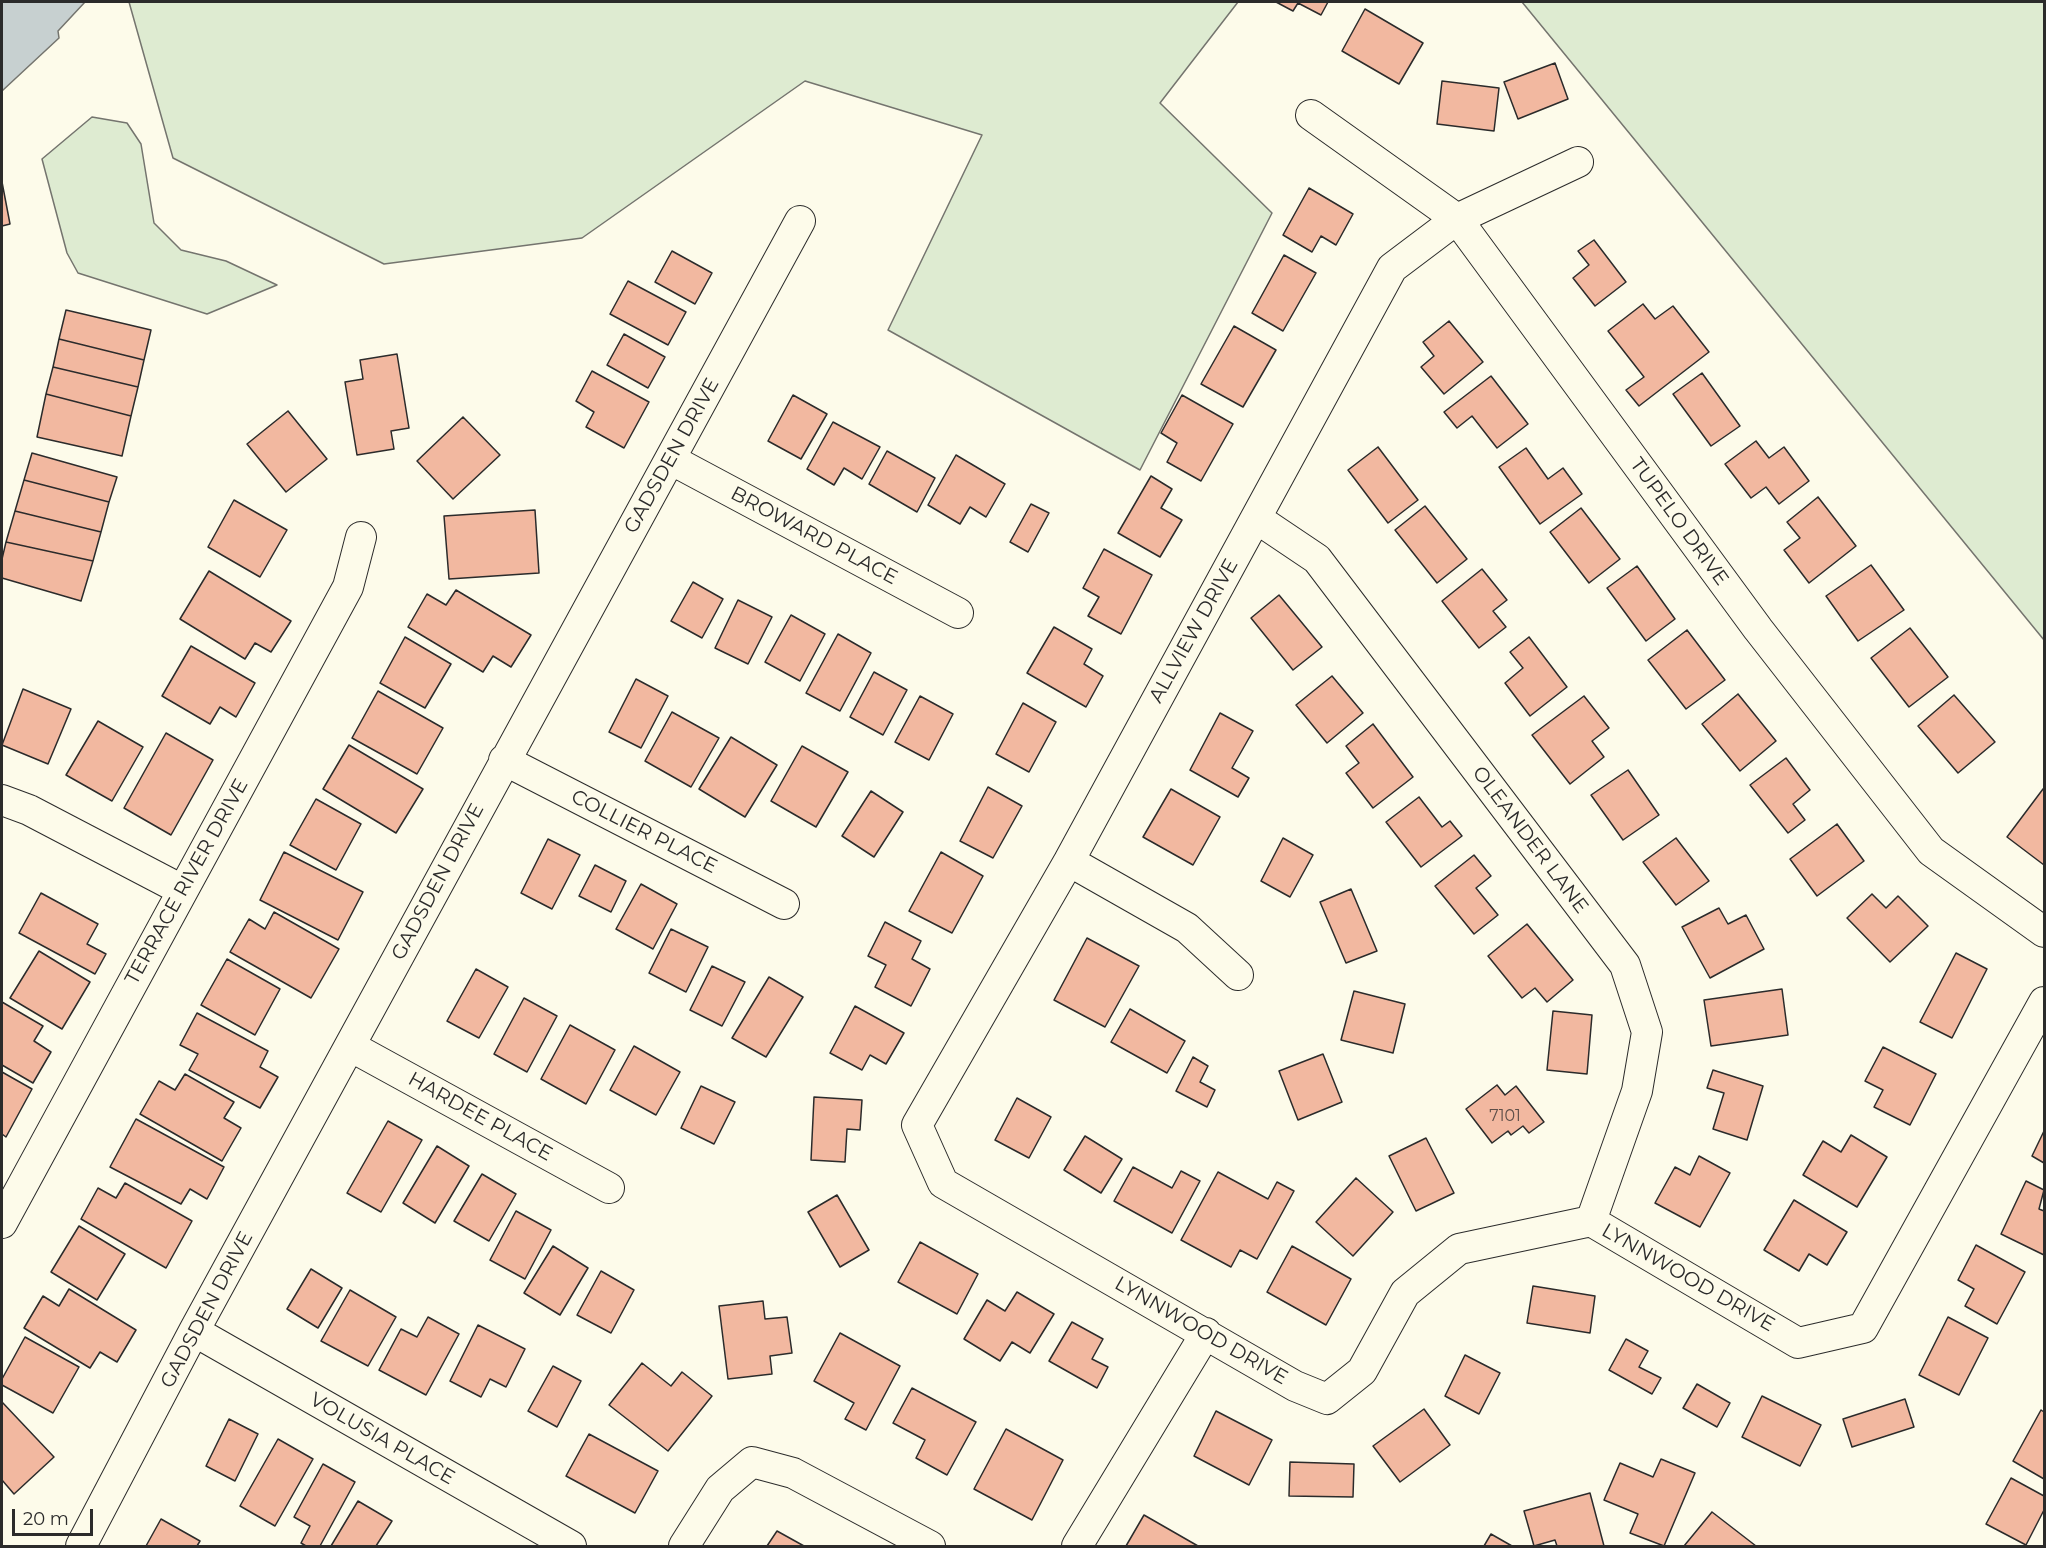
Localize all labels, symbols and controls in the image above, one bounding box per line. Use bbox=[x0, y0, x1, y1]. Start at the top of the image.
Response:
street label: GADSDEN DRIVE bbox=[619, 374, 725, 538]
street label: TUPELO DRIVE bbox=[1625, 454, 1733, 590]
street label: BROWARD PLACE bbox=[726, 482, 902, 590]
street label: ALLVIEW DRIVE bbox=[1144, 555, 1244, 707]
street label: OLEANDER LANE bbox=[1467, 762, 1593, 918]
street label: TERRACE RIVER DRIVE bbox=[120, 775, 254, 989]
street label: COLLIER PLACE bbox=[567, 785, 721, 879]
street label: GADSDEN DRIVE bbox=[387, 800, 489, 964]
street label: HARDEE PLACE bbox=[404, 1067, 556, 1167]
house number: 7101 bbox=[1489, 1106, 1521, 1126]
street label: LYNNWOOD DRIVE bbox=[1597, 1219, 1779, 1337]
street label: GADSDEN DRIVE bbox=[156, 1228, 258, 1392]
street label: LYNNWOOD DRIVE bbox=[1110, 1272, 1292, 1390]
street label: VOLUSIA PLACE bbox=[305, 1388, 459, 1490]
scale bar bbox=[15, 1497, 96, 1535]
text: 20 m bbox=[23, 1508, 69, 1530]

